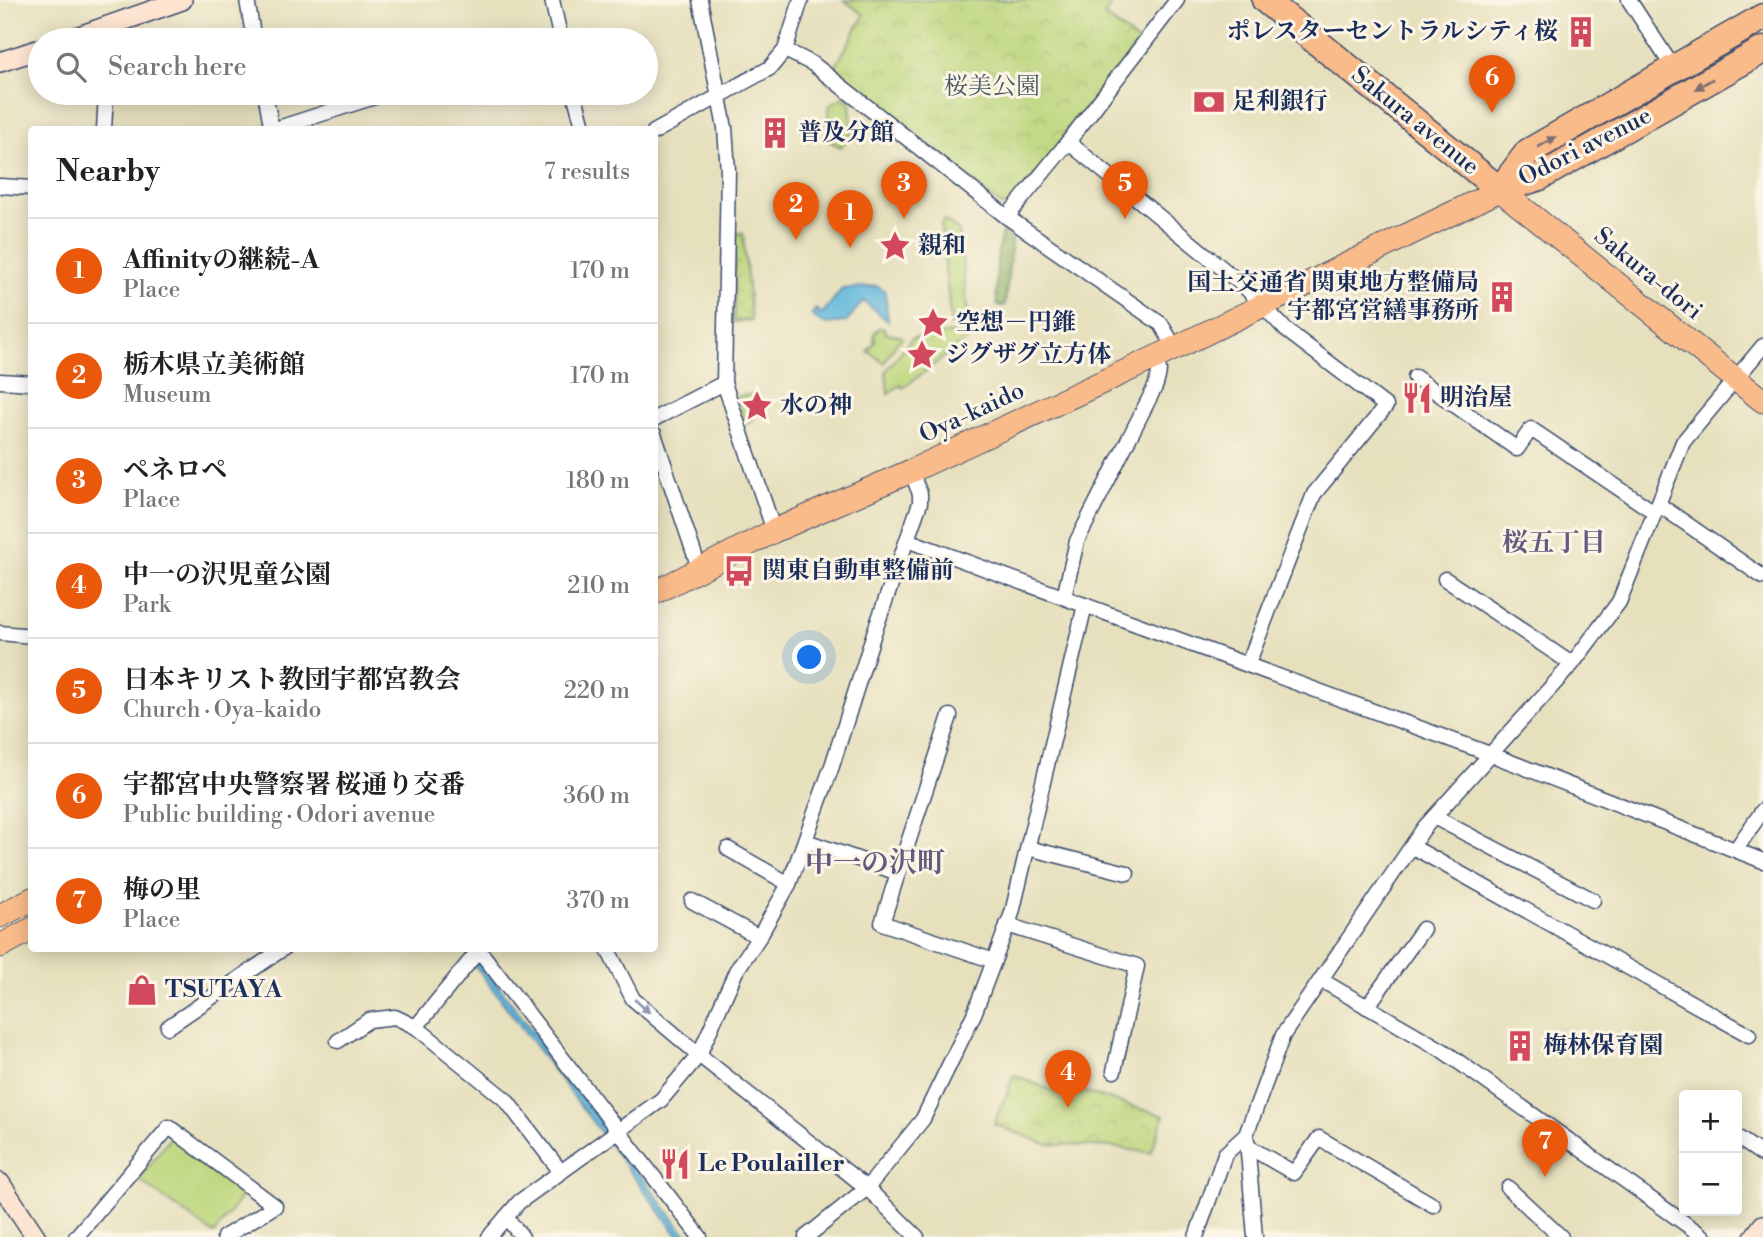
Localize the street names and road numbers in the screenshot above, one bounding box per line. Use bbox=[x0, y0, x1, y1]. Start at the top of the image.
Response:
street label: Sakura avenue bbox=[1345, 60, 1485, 182]
street label: Odori avenue bbox=[1513, 101, 1657, 193]
street label: Sakura-dori bbox=[1588, 221, 1708, 327]
street label: Oya-kaido bbox=[915, 376, 1029, 450]

